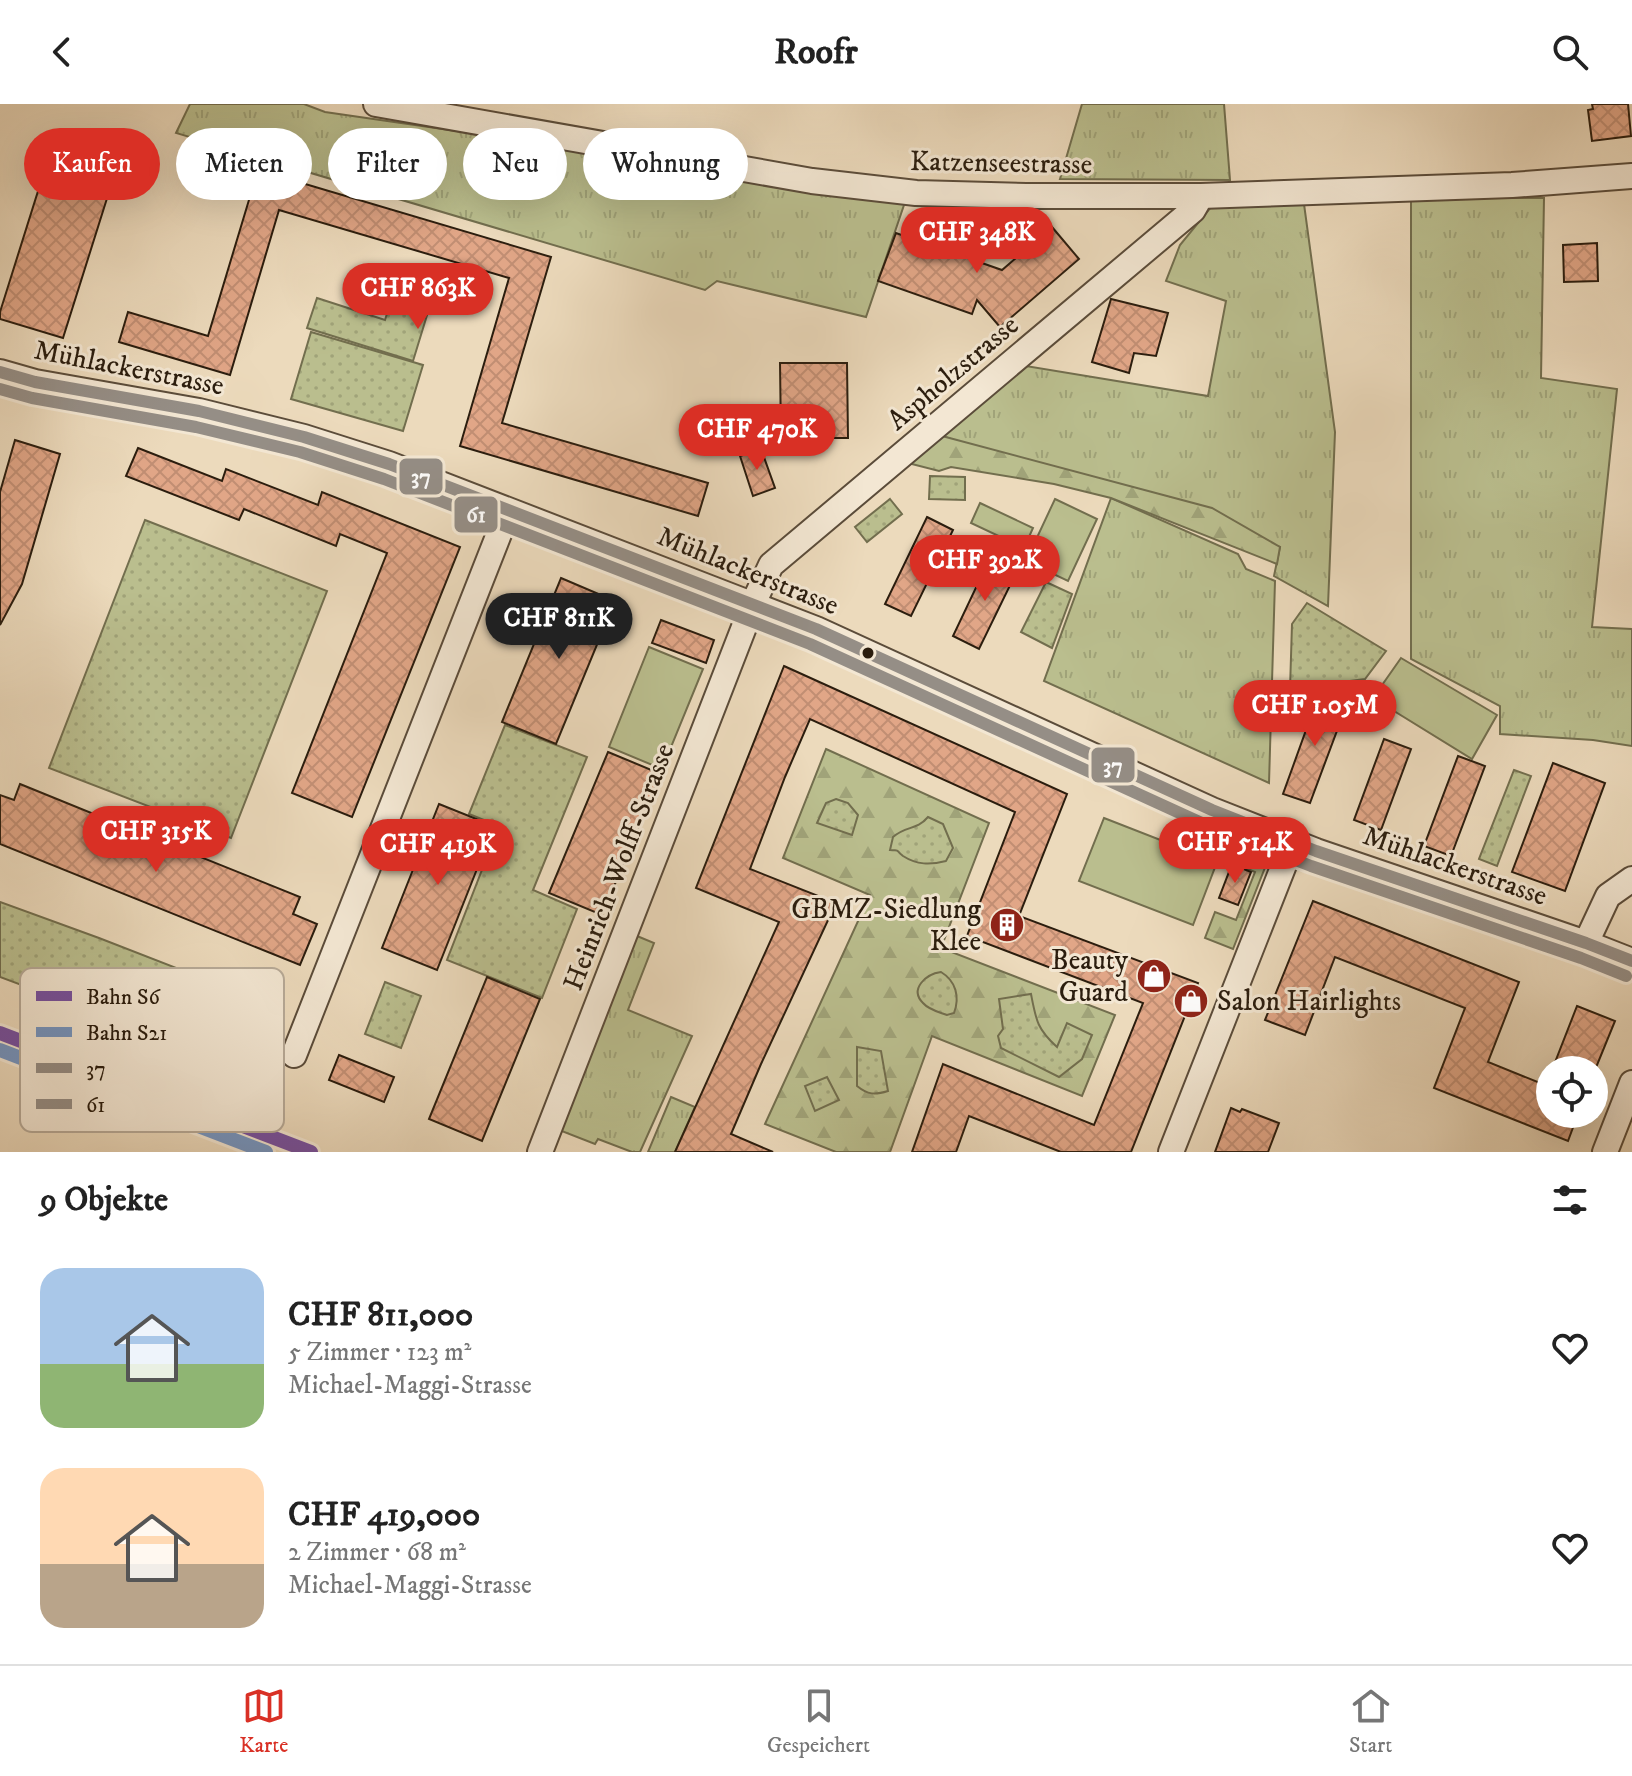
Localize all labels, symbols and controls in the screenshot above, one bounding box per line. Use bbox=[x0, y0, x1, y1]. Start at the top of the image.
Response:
icon: back bbox=[40, 30, 84, 74]
text: Roofr bbox=[774, 30, 858, 75]
icon: search bbox=[1548, 30, 1592, 74]
chip: Kaufen bbox=[24, 128, 160, 200]
chip: Mieten bbox=[176, 128, 312, 200]
chip: Filter bbox=[328, 128, 447, 200]
chip: Neu bbox=[463, 128, 567, 200]
chip: Wohnung bbox=[583, 128, 748, 200]
street label: Katzenseestrasse bbox=[910, 144, 1092, 182]
pin: CHF 348K bbox=[894, 207, 1060, 275]
text: CHF 348K bbox=[919, 216, 1035, 249]
pin: CHF 863K bbox=[335, 263, 501, 331]
text: CHF 863K bbox=[360, 272, 476, 305]
street label: Aspholzstrasse bbox=[880, 308, 1026, 438]
street label: Mühlackerstrasse bbox=[31, 332, 227, 404]
pin: CHF 470K bbox=[674, 404, 840, 472]
text: CHF 470K bbox=[697, 413, 817, 446]
line badge: 37 bbox=[398, 457, 444, 496]
text: 37 bbox=[411, 464, 431, 491]
line badge: 61 bbox=[453, 495, 499, 534]
text: 61 bbox=[466, 502, 486, 529]
street label: Mühlackerstrasse bbox=[652, 519, 844, 623]
pin: CHF 392K bbox=[902, 535, 1068, 603]
text: CHF 392K bbox=[928, 544, 1042, 577]
pin: CHF 811K bbox=[476, 593, 642, 661]
text: CHF 811K bbox=[503, 602, 615, 635]
unlabelled marker bbox=[860, 645, 876, 661]
pin: CHF 1.05M bbox=[1223, 680, 1407, 748]
text: CHF 1.05M bbox=[1251, 689, 1379, 722]
street label: Heinrich-Wolff-Strasse bbox=[556, 739, 682, 995]
line badge: 37 bbox=[1090, 746, 1136, 784]
text: 37 bbox=[1103, 753, 1123, 780]
pin: CHF 315K bbox=[73, 806, 239, 874]
text: CHF 315K bbox=[101, 815, 211, 848]
pin: CHF 514K bbox=[1152, 817, 1318, 885]
street label: Mühlackerstrasse bbox=[1358, 818, 1552, 914]
pin: CHF 419K bbox=[355, 819, 521, 887]
text: CHF 514K bbox=[1177, 826, 1293, 859]
text: CHF 419K bbox=[380, 828, 496, 861]
place label: GBMZ-Siedlung Klee bbox=[791, 892, 981, 959]
building icon: GBMZ-Siedlung Klee bbox=[988, 906, 1026, 944]
place label: Beauty Guard bbox=[1051, 943, 1129, 1010]
shop icon: Beauty Guard bbox=[1135, 957, 1173, 995]
legend bbox=[20, 968, 284, 1132]
shop icon: Salon Hairlights bbox=[1172, 982, 1210, 1020]
text: Bahn S6 bbox=[86, 984, 162, 1011]
place label: Salon Hairlights bbox=[1217, 984, 1401, 1019]
text: Bahn S21 bbox=[86, 1020, 167, 1047]
text: 37 bbox=[86, 1056, 106, 1083]
map controls bbox=[1536, 1056, 1608, 1128]
button: locate bbox=[1536, 1056, 1608, 1128]
text: 61 bbox=[86, 1092, 105, 1119]
icon: filters bbox=[1548, 1178, 1592, 1222]
text: 9 Objekte bbox=[40, 1179, 168, 1221]
text: CHF 811,000 bbox=[288, 1294, 473, 1336]
icon: home bbox=[104, 1300, 200, 1396]
icon: heart bbox=[1548, 1326, 1592, 1370]
text: 5 Zimmer · 123 m² bbox=[288, 1336, 472, 1369]
text: Michael-Maggi-Strasse bbox=[288, 1369, 532, 1402]
text: CHF 419,000 bbox=[288, 1494, 480, 1536]
icon: home bbox=[104, 1500, 200, 1596]
icon: heart bbox=[1548, 1526, 1592, 1570]
text: 2 Zimmer · 68 m² bbox=[288, 1536, 466, 1569]
text: Michael-Maggi-Strasse bbox=[288, 1569, 532, 1602]
tab: Karte bbox=[239, 1684, 288, 1759]
tab: Gespeichert bbox=[767, 1684, 870, 1759]
tab: Start bbox=[1349, 1684, 1393, 1759]

